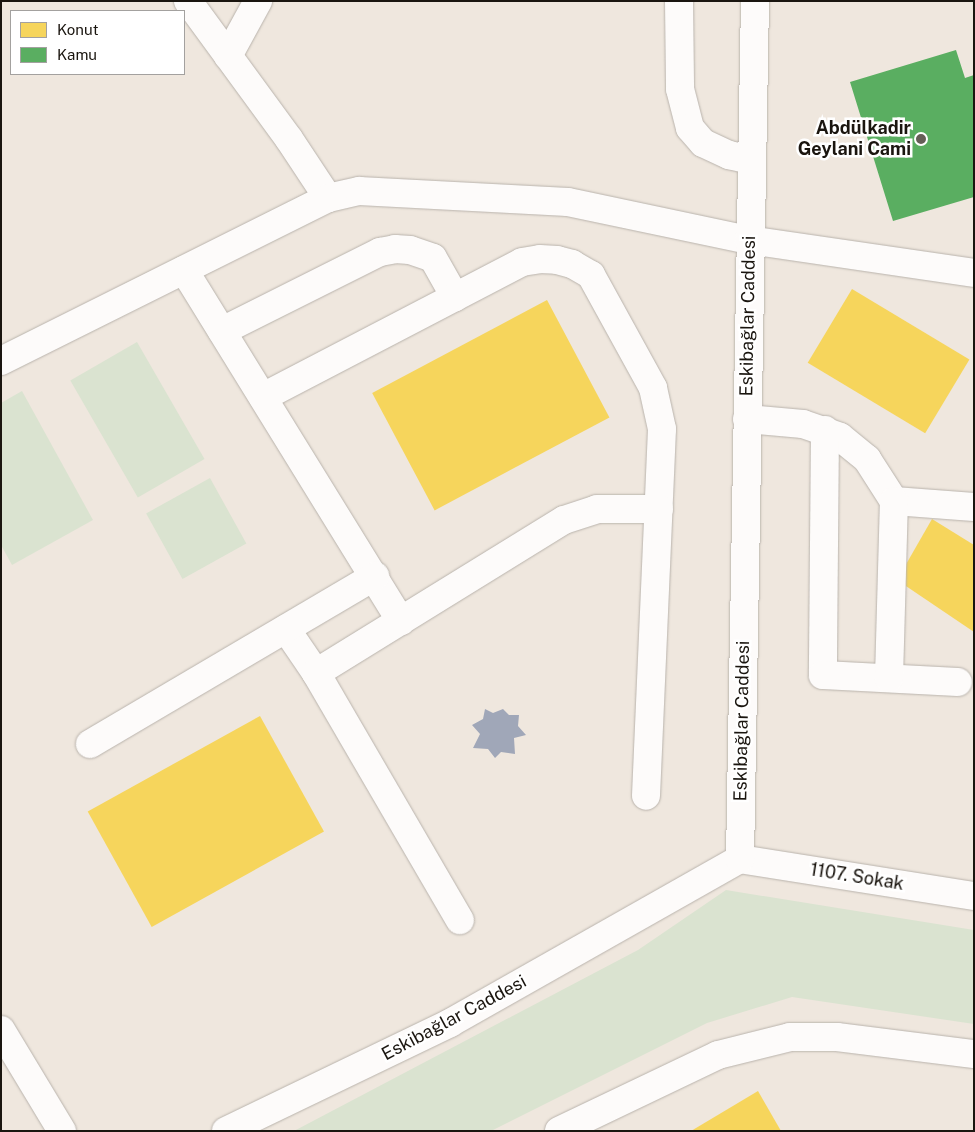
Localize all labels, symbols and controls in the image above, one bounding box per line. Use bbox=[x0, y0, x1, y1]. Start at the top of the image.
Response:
legend bbox=[10, 10, 185, 75]
text: Konut bbox=[57, 21, 98, 38]
text: Kamu bbox=[57, 46, 97, 63]
place label: Abdülkadir Geylani Cami bbox=[798, 118, 911, 160]
marker: Abdülkadir Geylani Cami bbox=[915, 133, 927, 145]
street label: Eskibağlar Caddesi bbox=[736, 235, 760, 397]
street label: Eskibağlar Caddesi bbox=[730, 640, 754, 802]
street label: 1107. Sokak bbox=[809, 859, 905, 895]
street label: Eskibağlar Caddesi bbox=[378, 971, 530, 1065]

